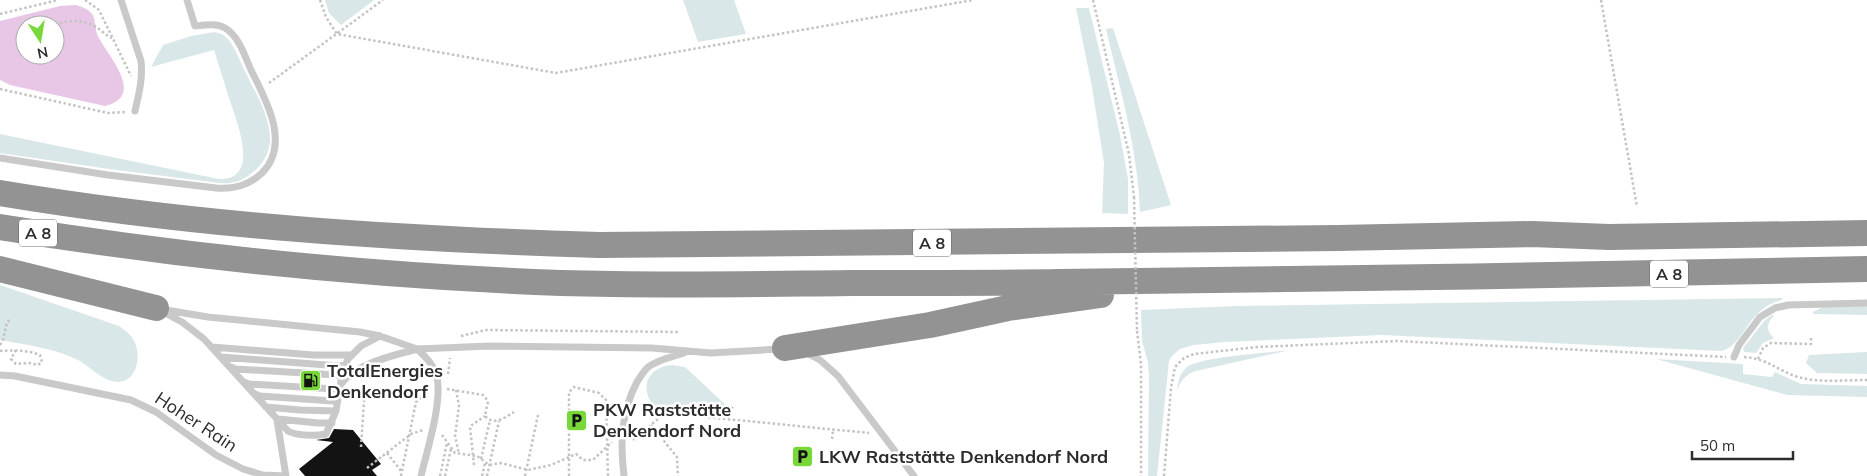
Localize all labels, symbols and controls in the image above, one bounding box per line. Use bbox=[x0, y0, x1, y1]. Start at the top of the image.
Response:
north arrow bbox=[15, 15, 65, 65]
text: N bbox=[36, 43, 50, 63]
road number: A 8 bbox=[19, 220, 57, 247]
road number: A 8 bbox=[913, 230, 951, 256]
road number: A 8 bbox=[1650, 260, 1688, 288]
place label: TotalEnergies Denkendorf bbox=[327, 359, 443, 403]
fuel station icon: TotalEnergies Denkendorf bbox=[299, 369, 323, 393]
street label: Hoher Rain bbox=[151, 386, 242, 457]
place label: PKW Raststätte Denkendorf Nord bbox=[593, 398, 741, 442]
parking icon: PKW Raststätte Denkendorf Nord bbox=[565, 408, 589, 432]
scale bar bbox=[1692, 428, 1793, 460]
text: 50 m bbox=[1700, 436, 1735, 455]
parking icon: LKW Raststätte Denkendorf Nord bbox=[791, 445, 815, 469]
place label: LKW Raststätte Denkendorf Nord bbox=[819, 445, 1108, 468]

